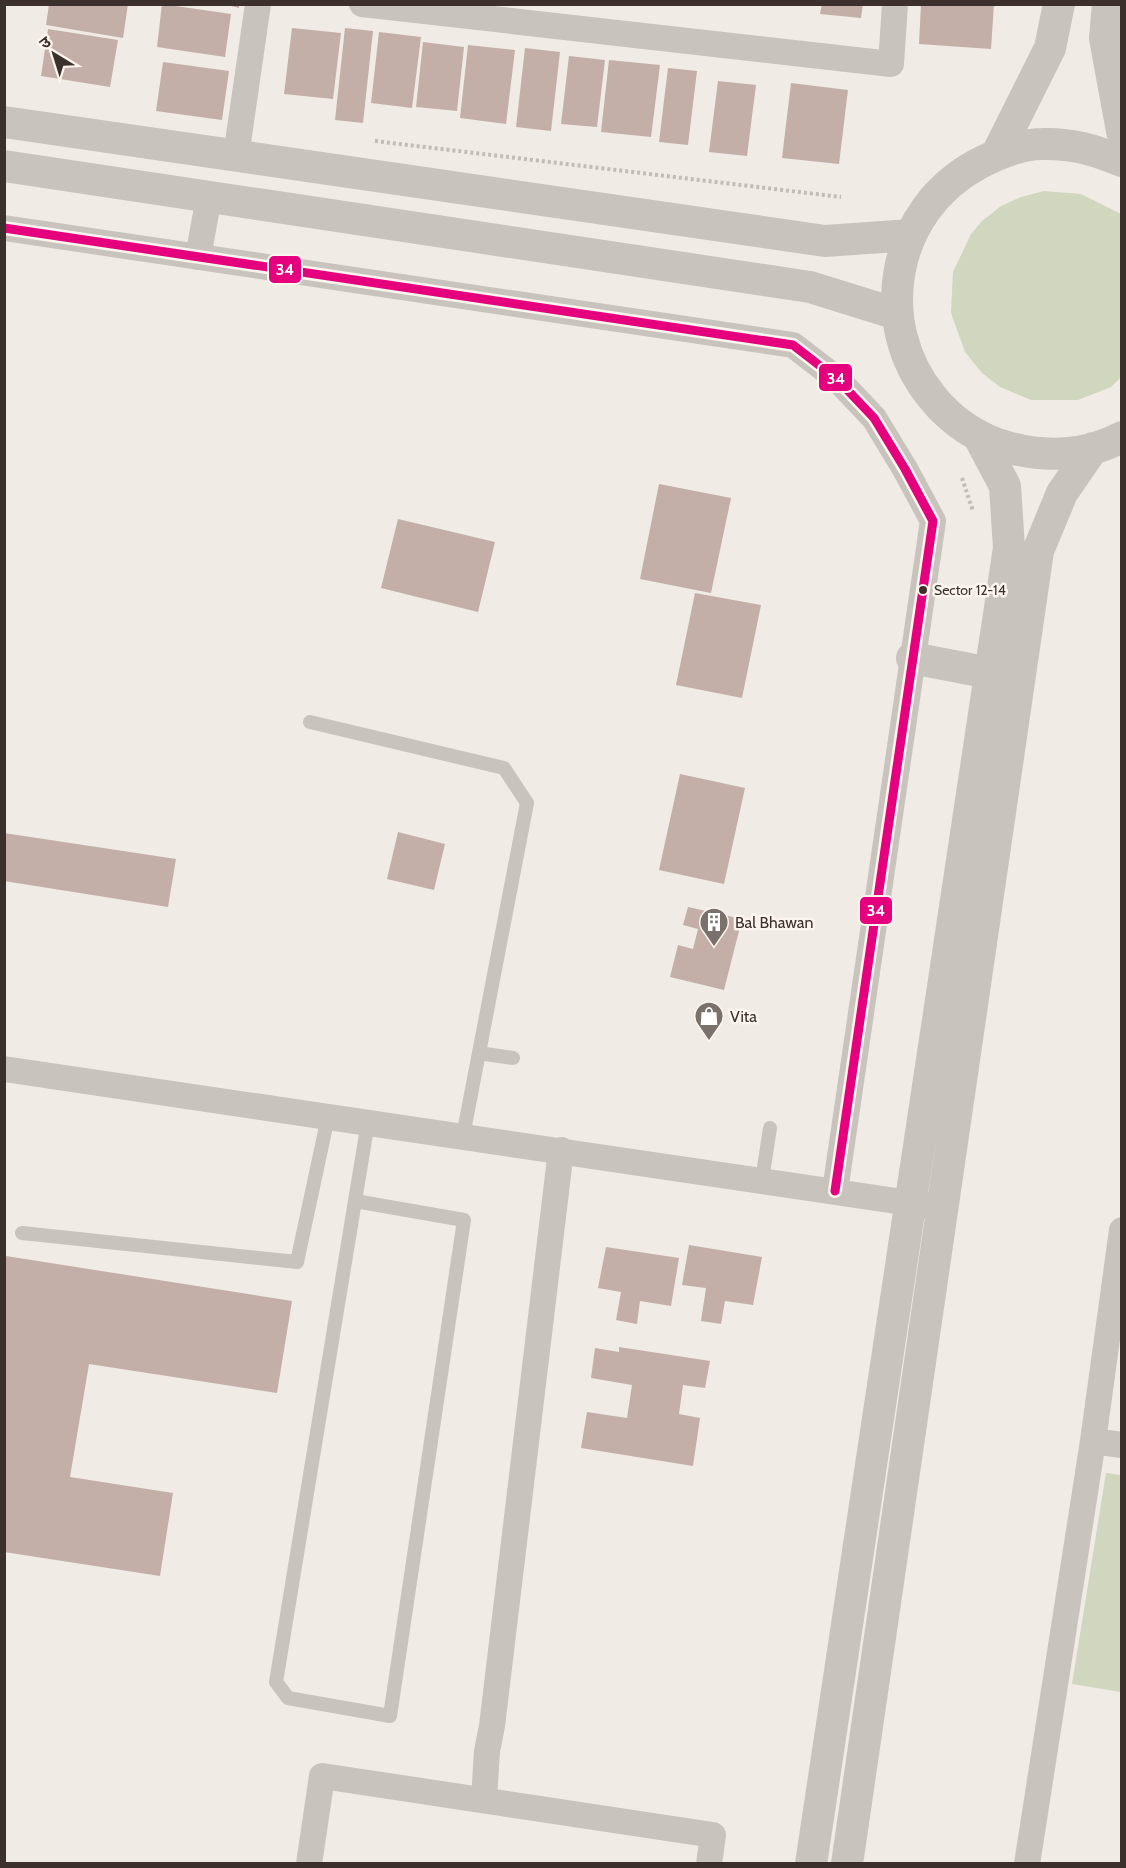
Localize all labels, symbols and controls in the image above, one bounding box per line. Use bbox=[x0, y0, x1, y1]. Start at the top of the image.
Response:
north arrow bbox=[24, 24, 84, 84]
text: उ bbox=[36, 32, 55, 53]
line badge: 34 bbox=[268, 255, 302, 284]
text: 34 bbox=[276, 260, 294, 279]
line badge: 34 bbox=[818, 363, 853, 392]
text: 34 bbox=[827, 369, 845, 388]
place label: Sector 12-14 bbox=[934, 581, 1006, 599]
marker: Sector 12-14 bbox=[917, 584, 929, 596]
line badge: 34 bbox=[859, 896, 893, 925]
text: 34 bbox=[867, 901, 885, 920]
building icon: Bal Bhawan bbox=[698, 906, 730, 948]
place label: Bal Bhawan bbox=[735, 913, 813, 932]
shop icon: Vita bbox=[693, 1000, 725, 1042]
place label: Vita bbox=[730, 1007, 757, 1026]

